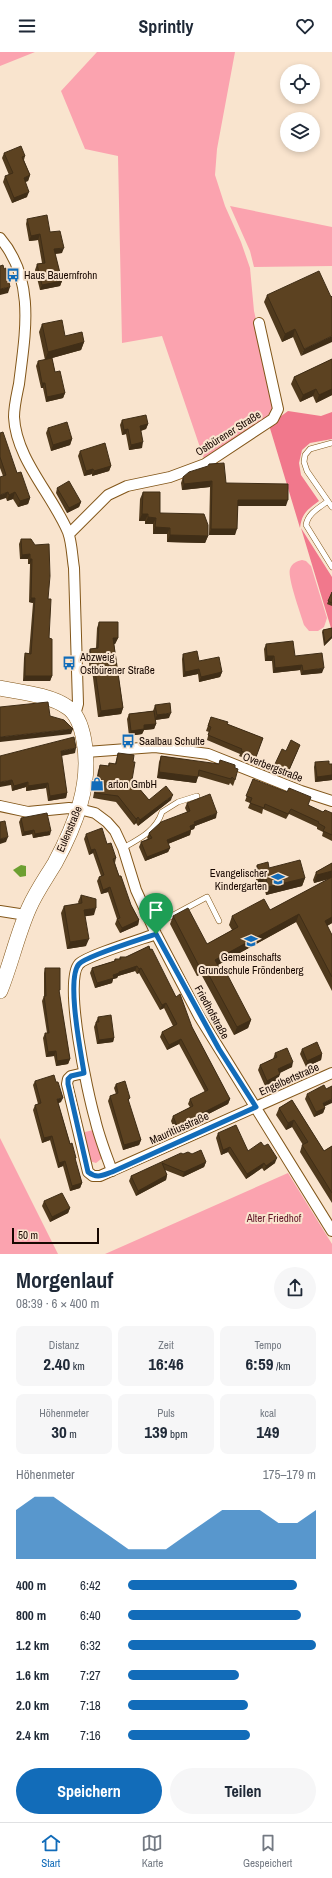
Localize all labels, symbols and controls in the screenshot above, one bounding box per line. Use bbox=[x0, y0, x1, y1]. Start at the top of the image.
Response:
text: Sprintly bbox=[139, 14, 193, 39]
icon: menu bbox=[16, 15, 38, 37]
icon: heart bbox=[294, 15, 316, 37]
map controls bbox=[280, 64, 320, 152]
button: locate bbox=[280, 64, 320, 104]
button: layers bbox=[280, 112, 320, 152]
bus stop icon: Haus Bauernfrohn bbox=[5, 267, 21, 283]
place label: Haus Bauernfrohn bbox=[24, 268, 97, 282]
street label: Ostbürener Straße bbox=[193, 407, 263, 459]
place label: Abzweig Ostbürener Straße bbox=[79, 650, 155, 677]
bus stop icon: Abzweig Ostbürener Straße bbox=[61, 655, 77, 671]
bus stop icon: Saalbau Schulte bbox=[120, 733, 136, 749]
place label: Saalbau Schulte bbox=[139, 734, 205, 748]
street label: Overbergstraße bbox=[241, 749, 305, 785]
shop icon: arton GmbH bbox=[89, 776, 105, 792]
place label: arton GmbH bbox=[108, 777, 157, 791]
street label: Eulenstraße bbox=[53, 804, 85, 854]
place label: Evangelischer Kindergarten bbox=[210, 866, 267, 893]
school or university icon: Evangelischer Kindergarten bbox=[270, 871, 286, 887]
pin bbox=[139, 893, 173, 934]
icon: arrive bbox=[145, 899, 167, 921]
school or university icon: Gemeinschafts Grundschule Fröndenberg bbox=[243, 933, 259, 949]
place label: Gemeinschafts Grundschule Fröndenberg bbox=[198, 950, 304, 977]
street label: Friedhofstraße bbox=[192, 983, 232, 1041]
street label: Engelbertstraße bbox=[257, 1060, 321, 1098]
street label: Mauritiusstraße bbox=[147, 1109, 211, 1147]
park label: Alter Friedhof bbox=[246, 1211, 302, 1225]
scale bar bbox=[12, 1226, 99, 1245]
text: 50 m bbox=[18, 1228, 38, 1242]
text: Morgenlauf bbox=[16, 1265, 113, 1295]
button: share bbox=[274, 1267, 316, 1309]
text: 08:39 · 6 × 400 m bbox=[16, 1295, 99, 1312]
text: Distanz bbox=[49, 1338, 79, 1352]
text: Zeit bbox=[158, 1338, 174, 1352]
text: Tempo bbox=[254, 1338, 282, 1352]
text: 2.40 bbox=[43, 1352, 70, 1375]
text: 16:46 bbox=[148, 1352, 184, 1375]
text: 6:59 bbox=[246, 1352, 273, 1375]
text: km bbox=[70, 1359, 85, 1373]
text: /km bbox=[273, 1359, 290, 1373]
text: Höhenmeter bbox=[39, 1406, 89, 1420]
text: Puls bbox=[157, 1406, 175, 1420]
text: kcal bbox=[260, 1406, 276, 1420]
text: 30 bbox=[51, 1420, 67, 1443]
text: 139 bbox=[144, 1420, 168, 1443]
text: 149 bbox=[256, 1420, 280, 1443]
text: m bbox=[67, 1427, 77, 1441]
text: bpm bbox=[168, 1427, 188, 1441]
text: Höhenmeter bbox=[16, 1466, 75, 1483]
text: 175–179 m bbox=[263, 1466, 316, 1483]
text: 400 m bbox=[16, 1577, 46, 1594]
text: 6:42 bbox=[80, 1577, 101, 1594]
text: 800 m bbox=[16, 1607, 46, 1624]
text: 6:40 bbox=[80, 1607, 101, 1624]
text: 1.2 km bbox=[16, 1637, 49, 1654]
text: 6:32 bbox=[80, 1637, 101, 1654]
text: 1.6 km bbox=[16, 1667, 49, 1684]
text: 7:27 bbox=[80, 1667, 101, 1684]
text: 2.0 km bbox=[16, 1697, 49, 1714]
text: 7:18 bbox=[80, 1697, 101, 1714]
text: 2.4 km bbox=[16, 1727, 49, 1744]
text: 7:16 bbox=[80, 1727, 101, 1744]
button: Speichern bbox=[16, 1768, 162, 1814]
button: Teilen bbox=[170, 1768, 316, 1814]
tab: Start bbox=[40, 1832, 62, 1870]
tab: Karte bbox=[141, 1832, 163, 1870]
tab: Gespeichert bbox=[243, 1832, 292, 1870]

